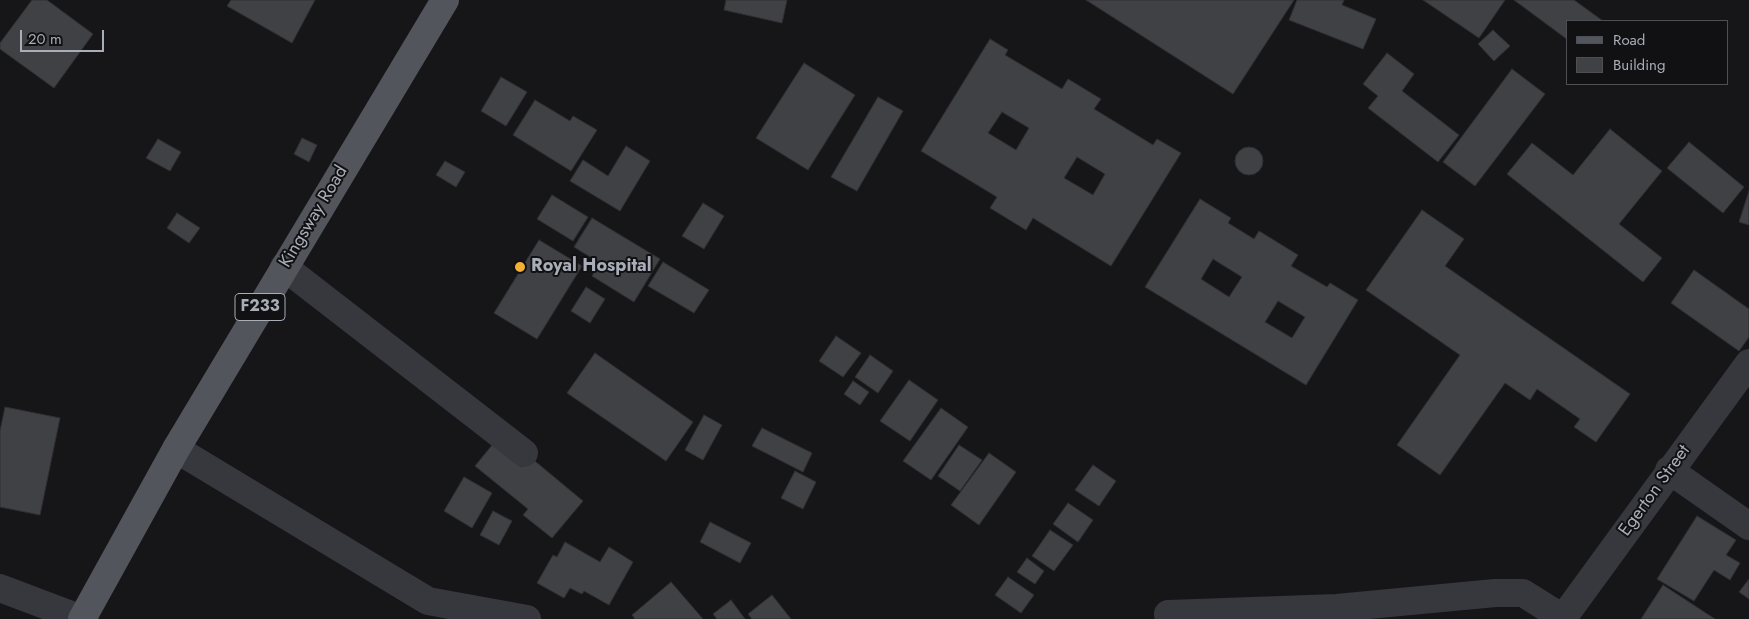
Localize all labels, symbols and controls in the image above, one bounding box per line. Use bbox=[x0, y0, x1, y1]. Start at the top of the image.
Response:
scale bar bbox=[22, 20, 106, 52]
legend bbox=[1566, 20, 1729, 85]
text: 20 m bbox=[28, 28, 62, 50]
text: Road bbox=[1613, 29, 1645, 51]
text: Building bbox=[1613, 54, 1665, 76]
street label: Kingsway Road bbox=[275, 162, 353, 272]
place label: Royal Hospital bbox=[531, 256, 652, 278]
marker: Royal Hospital bbox=[513, 260, 527, 274]
road number: F233 bbox=[235, 294, 285, 320]
street label: Egerton Street bbox=[1615, 441, 1695, 541]

